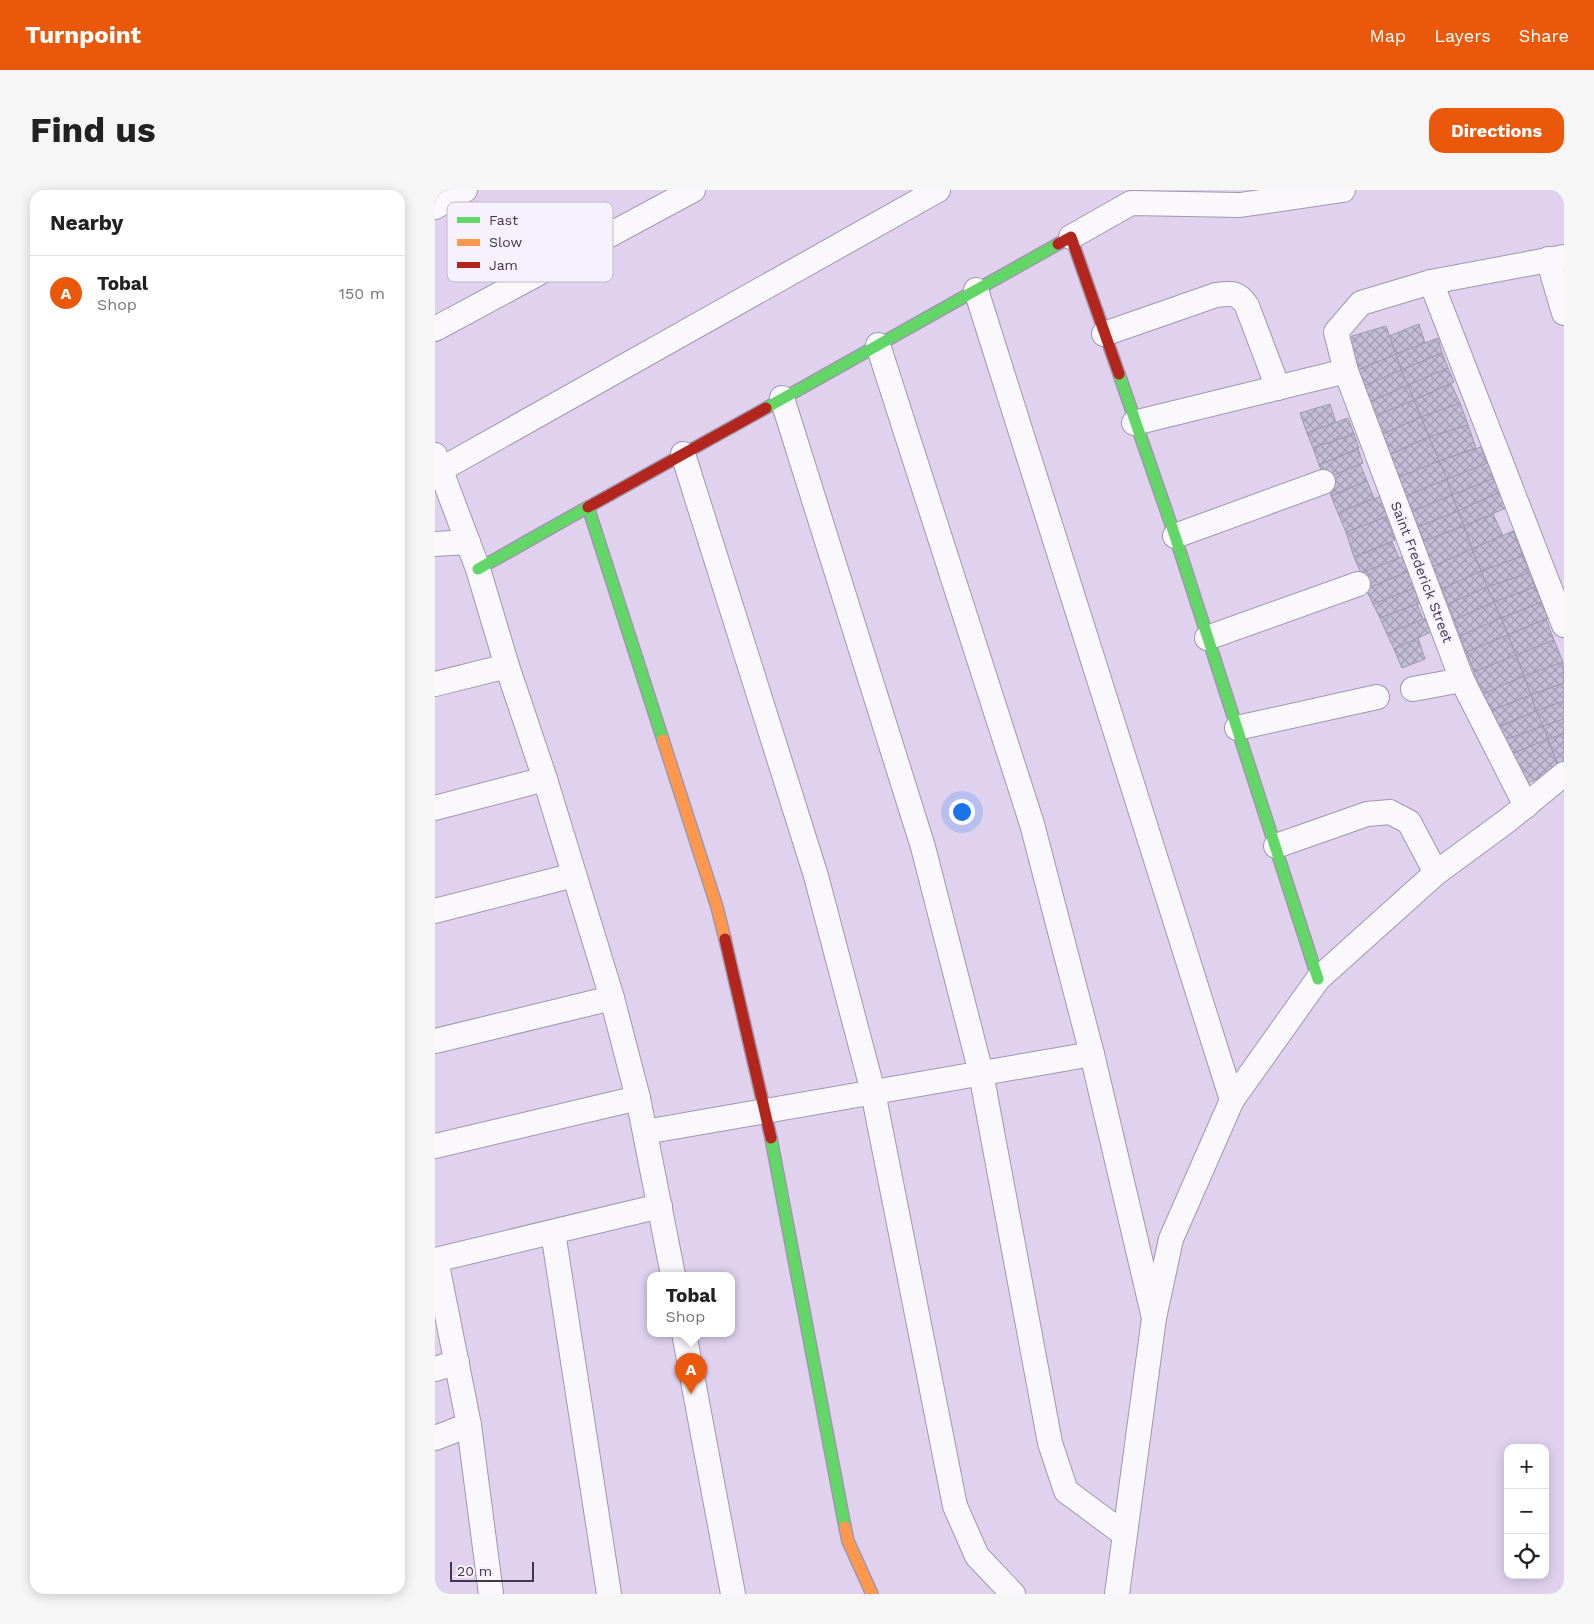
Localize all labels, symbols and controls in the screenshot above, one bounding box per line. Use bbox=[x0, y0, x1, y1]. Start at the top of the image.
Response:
text: Turnpoint bbox=[25, 21, 141, 49]
text: Map bbox=[1369, 25, 1406, 46]
text: Layers bbox=[1434, 25, 1491, 46]
text: Share bbox=[1519, 25, 1569, 46]
button: Directions bbox=[1429, 108, 1564, 153]
text: Find us bbox=[30, 109, 156, 151]
legend bbox=[447, 202, 613, 282]
text: Nearby bbox=[50, 210, 123, 235]
text: Fast bbox=[489, 212, 518, 228]
text: Slow bbox=[489, 234, 522, 250]
text: Jam bbox=[489, 257, 518, 273]
text: Tobal bbox=[97, 272, 148, 295]
text: A bbox=[61, 284, 71, 303]
text: 150 m bbox=[339, 284, 385, 303]
text: Shop bbox=[97, 295, 137, 314]
street label: Saint Frederick Street bbox=[1388, 499, 1456, 645]
your location bbox=[949, 799, 975, 825]
popup bbox=[647, 1272, 735, 1337]
text: Tobal bbox=[665, 1284, 717, 1307]
text: Shop bbox=[665, 1307, 705, 1326]
pin: A bbox=[675, 1353, 707, 1394]
map controls bbox=[1504, 1444, 1549, 1579]
button: + bbox=[1504, 1444, 1549, 1489]
button: − bbox=[1504, 1489, 1549, 1534]
button: locate bbox=[1504, 1534, 1549, 1579]
scale bar bbox=[450, 1559, 534, 1582]
text: 20 m bbox=[457, 1563, 492, 1579]

